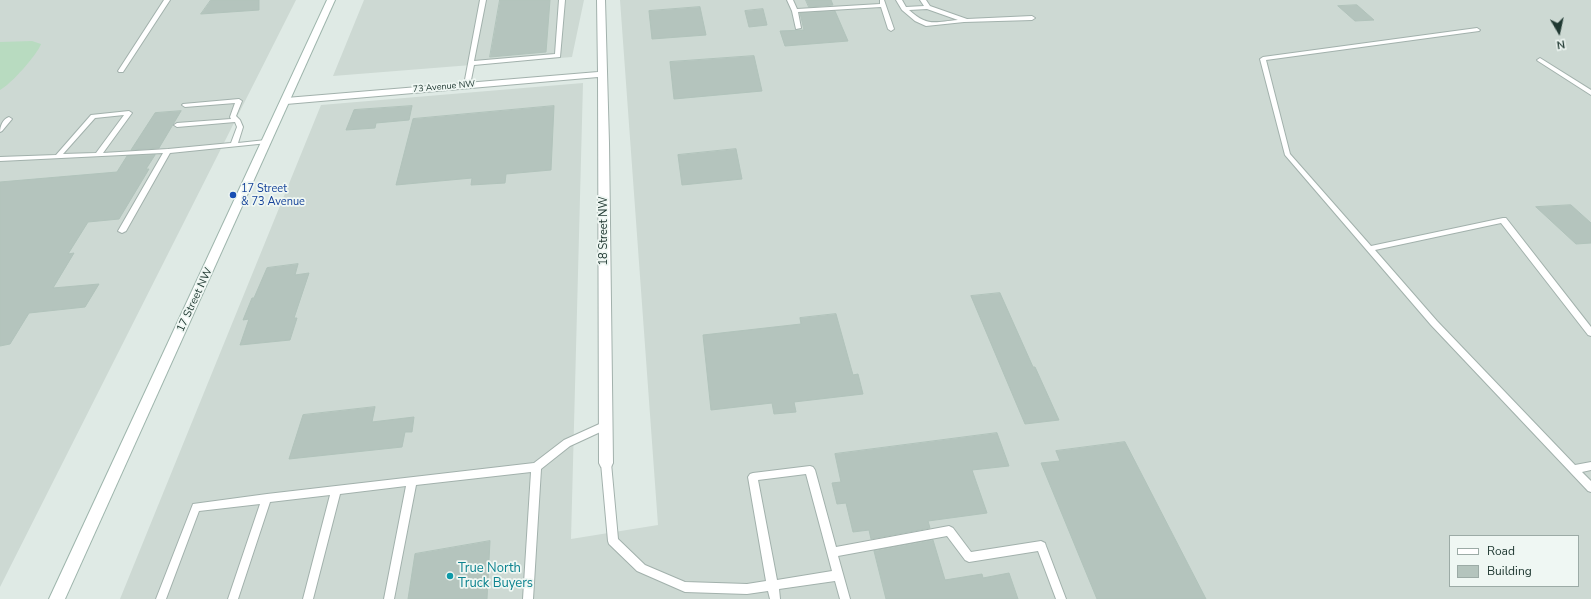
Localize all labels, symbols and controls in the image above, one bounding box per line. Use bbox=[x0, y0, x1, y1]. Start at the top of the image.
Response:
north arrow bbox=[1539, 12, 1579, 52]
text: N bbox=[1556, 36, 1566, 52]
street label: 73 Avenue NW bbox=[412, 79, 476, 95]
place label: 17 Street & 73 Avenue bbox=[241, 182, 305, 208]
marker: 17 Street & 73 Avenue bbox=[228, 190, 238, 200]
street label: 18 Street NW bbox=[597, 196, 611, 266]
street label: 17 Street NW bbox=[174, 266, 216, 334]
legend bbox=[1449, 535, 1579, 587]
text: Road bbox=[1487, 543, 1515, 559]
place label: True North Truck Buyers bbox=[458, 561, 533, 592]
text: Building bbox=[1487, 563, 1532, 579]
marker: True North Truck Buyers bbox=[445, 571, 455, 581]

